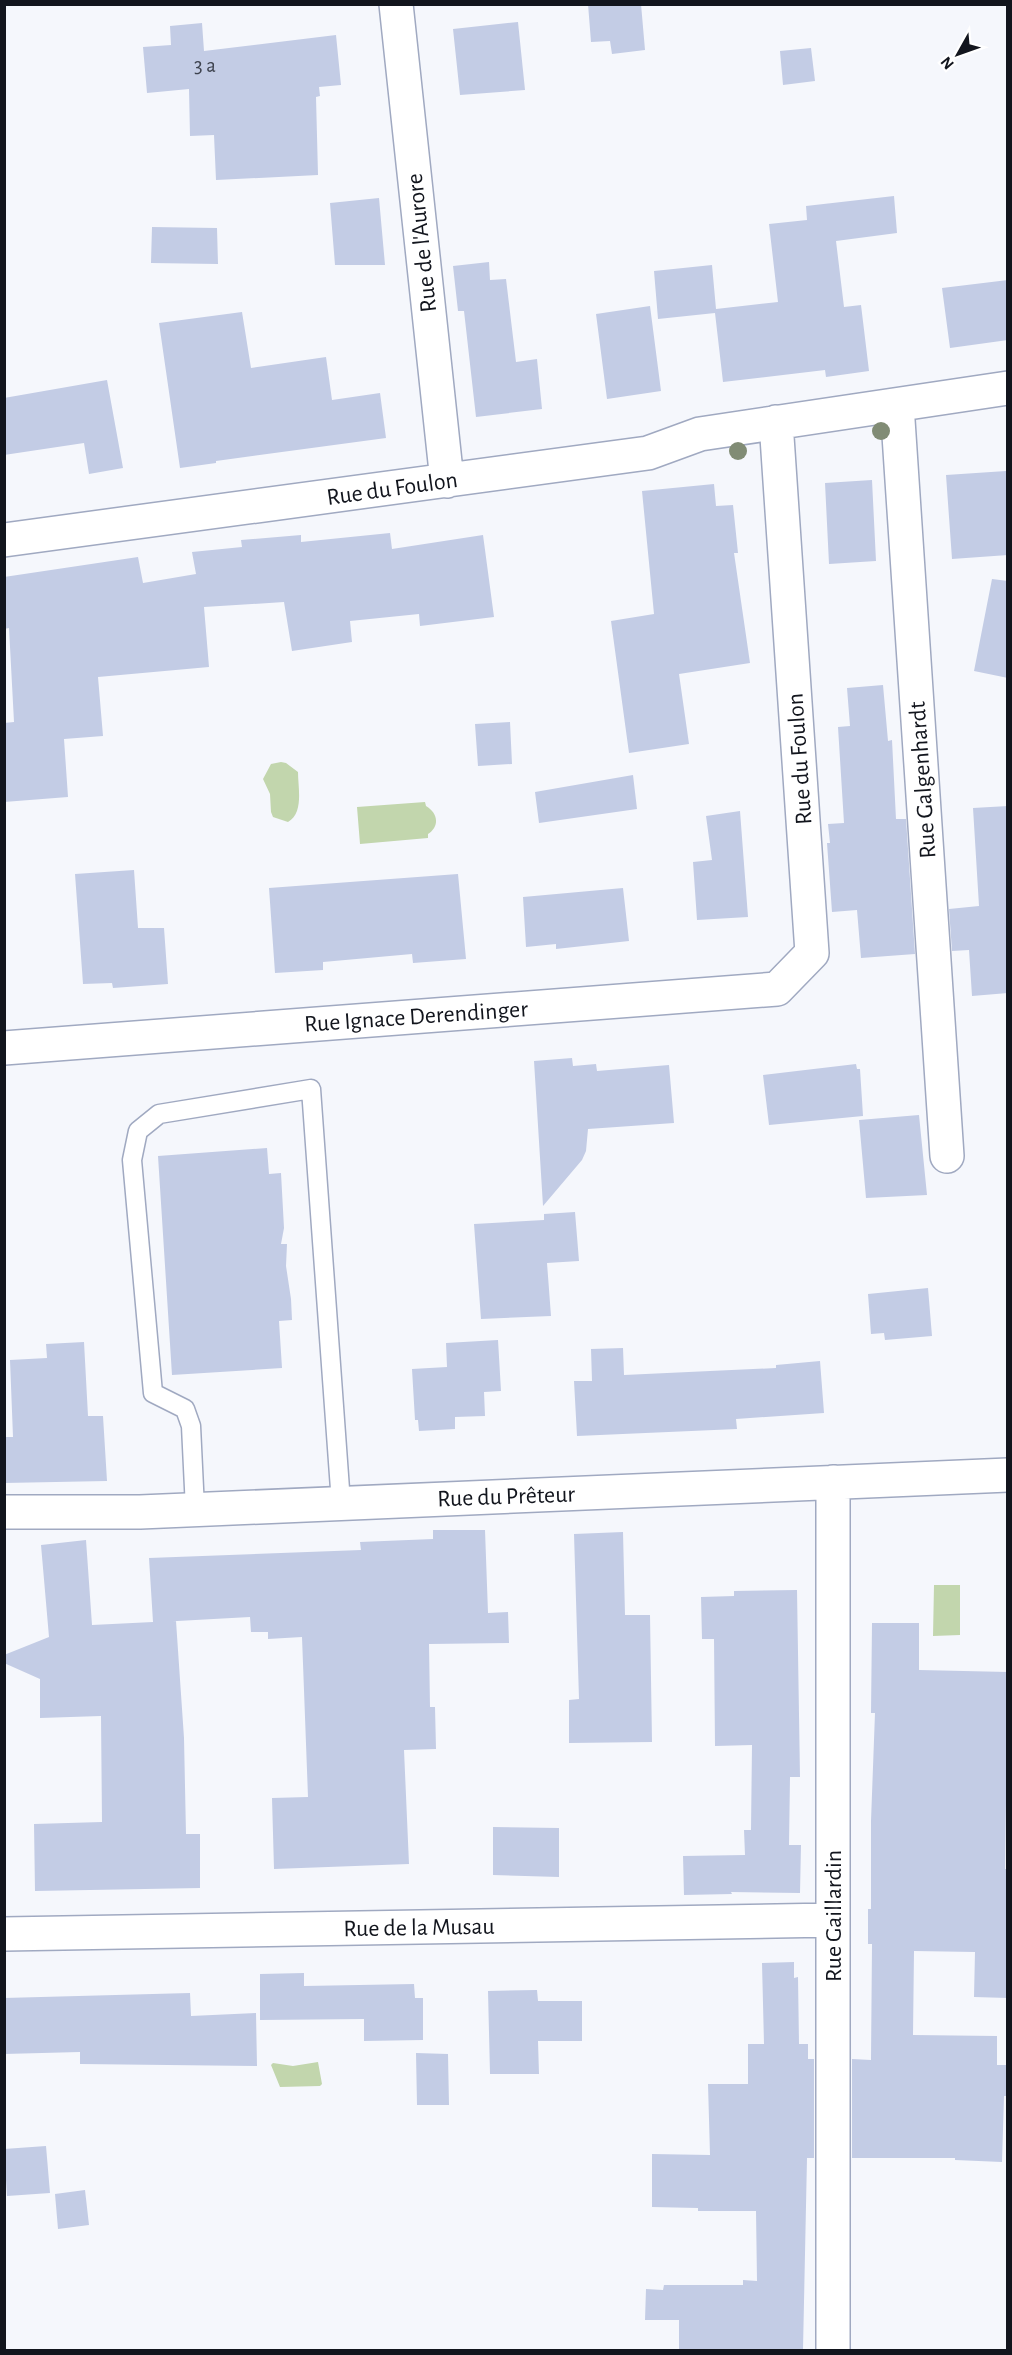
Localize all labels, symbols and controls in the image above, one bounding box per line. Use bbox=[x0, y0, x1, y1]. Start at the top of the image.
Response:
north arrow bbox=[928, 24, 988, 84]
text: N bbox=[938, 54, 957, 72]
house number: 3 a bbox=[194, 55, 216, 76]
street label: Rue de l'Aurore bbox=[403, 172, 441, 314]
street label: Rue du Foulon bbox=[325, 468, 459, 510]
street label: Rue du Foulon bbox=[783, 692, 817, 826]
street label: Rue Galgenhardt bbox=[906, 700, 940, 859]
street label: Rue Ignace Derendinger bbox=[303, 997, 529, 1037]
street label: Rue du Prêteur bbox=[437, 1483, 576, 1511]
street label: Rue Gaillardin bbox=[822, 1850, 846, 1982]
street label: Rue de la Musau bbox=[343, 1915, 495, 1941]

